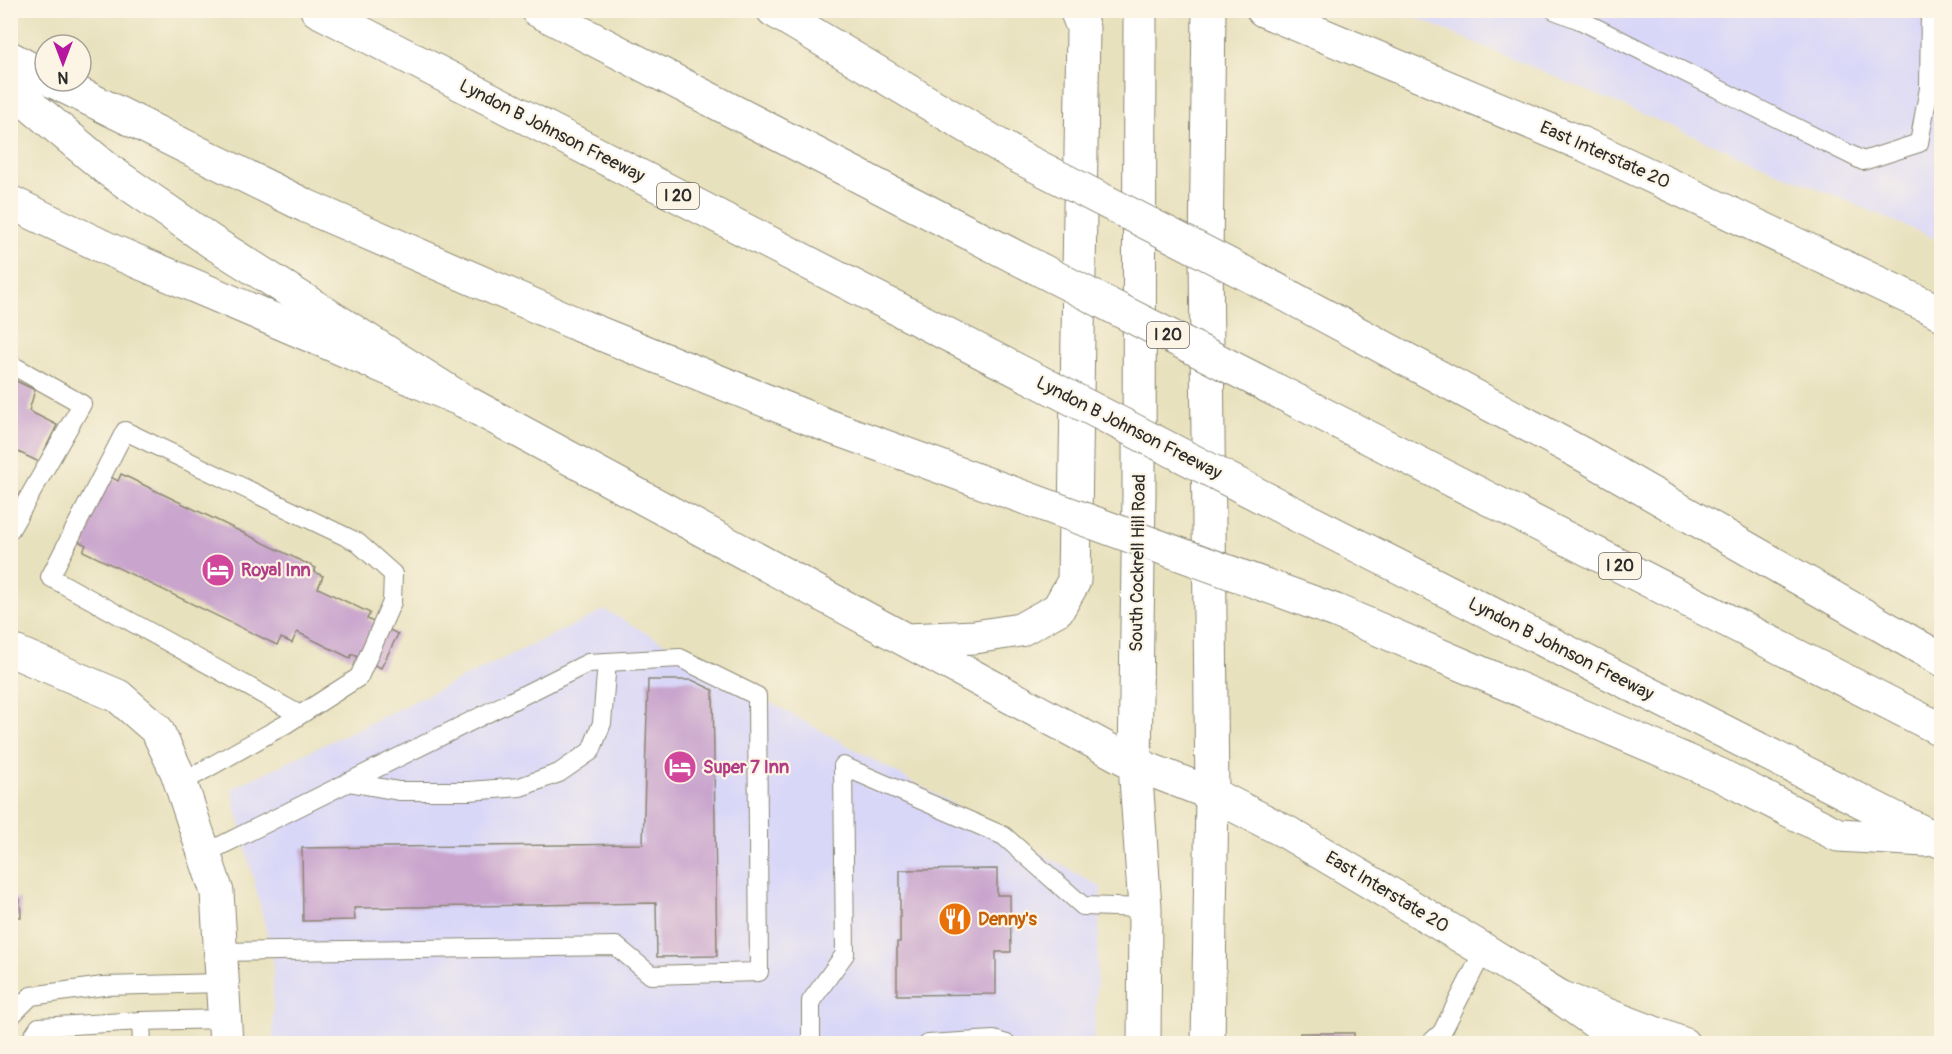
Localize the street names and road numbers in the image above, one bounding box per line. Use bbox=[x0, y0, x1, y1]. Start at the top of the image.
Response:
street label: Lyndon B Johnson Freeway bbox=[455, 74, 649, 188]
street label: East Interstate 20 bbox=[1536, 116, 1674, 194]
road number: I 20 bbox=[657, 183, 699, 209]
road number: I 20 bbox=[1147, 322, 1189, 348]
street label: Lyndon B Johnson Freeway bbox=[1032, 371, 1226, 485]
street label: South Cockrell Hill Road bbox=[1125, 474, 1151, 652]
road number: I 20 bbox=[1599, 553, 1641, 579]
street label: Lyndon B Johnson Freeway bbox=[1464, 592, 1658, 706]
street label: East Interstate 20 bbox=[1321, 846, 1453, 938]

